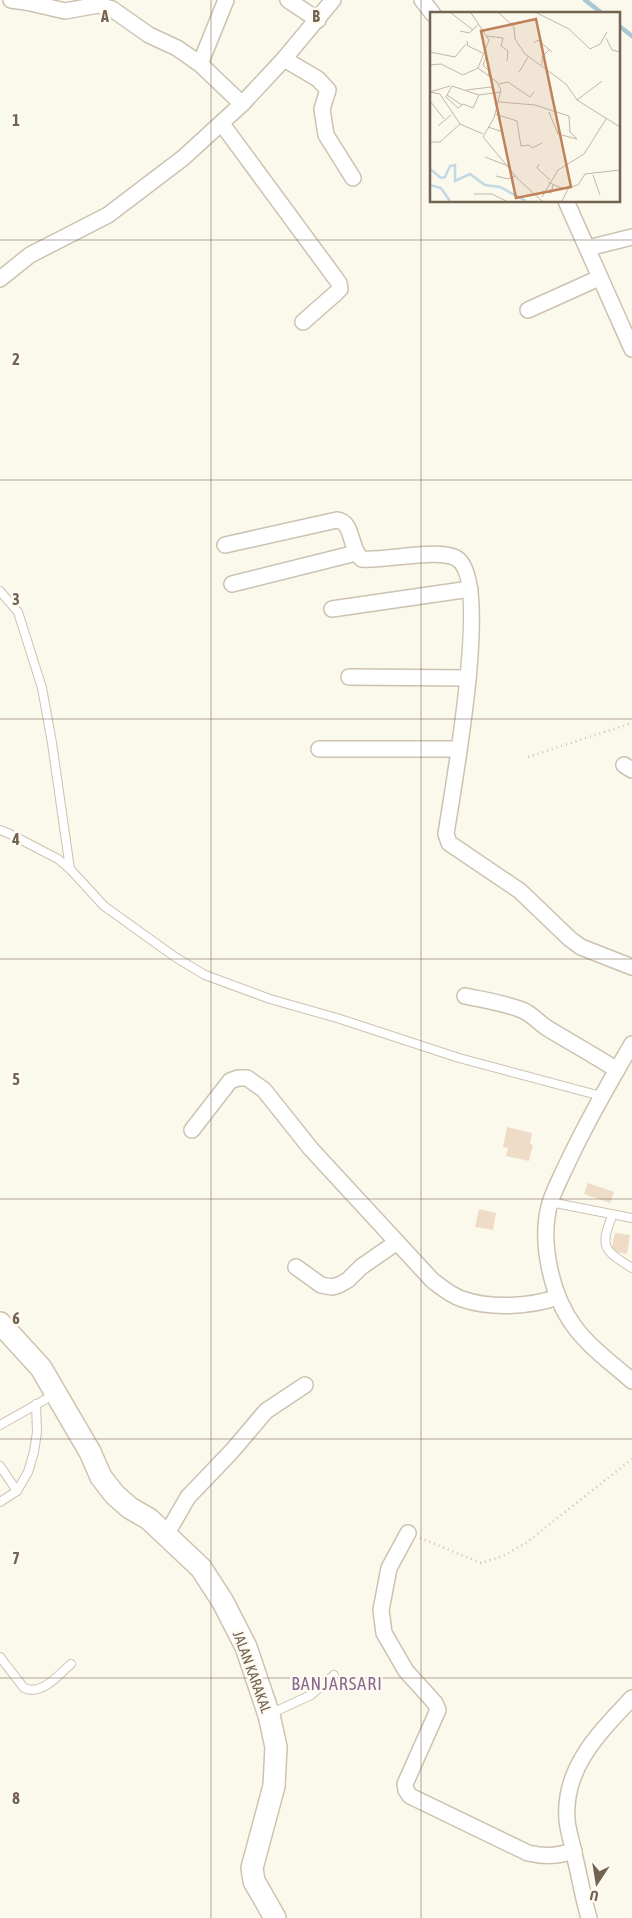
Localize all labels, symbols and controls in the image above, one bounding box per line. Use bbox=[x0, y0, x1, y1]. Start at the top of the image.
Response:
text: A bbox=[100, 7, 109, 25]
text: B bbox=[312, 7, 320, 25]
inset map bbox=[430, 12, 620, 202]
text: 1 bbox=[12, 111, 20, 129]
text: 2 bbox=[12, 350, 20, 368]
text: 3 bbox=[12, 590, 20, 608]
text: 4 bbox=[11, 830, 20, 848]
text: 5 bbox=[12, 1070, 20, 1088]
text: 6 bbox=[12, 1309, 20, 1327]
text: 7 bbox=[12, 1549, 20, 1567]
street label: JALAN KARAKAL bbox=[230, 1628, 275, 1715]
district label: BANJARSARI bbox=[291, 1673, 383, 1694]
text: 8 bbox=[12, 1789, 20, 1807]
north arrow bbox=[572, 1858, 622, 1908]
text: U bbox=[589, 1887, 600, 1904]

